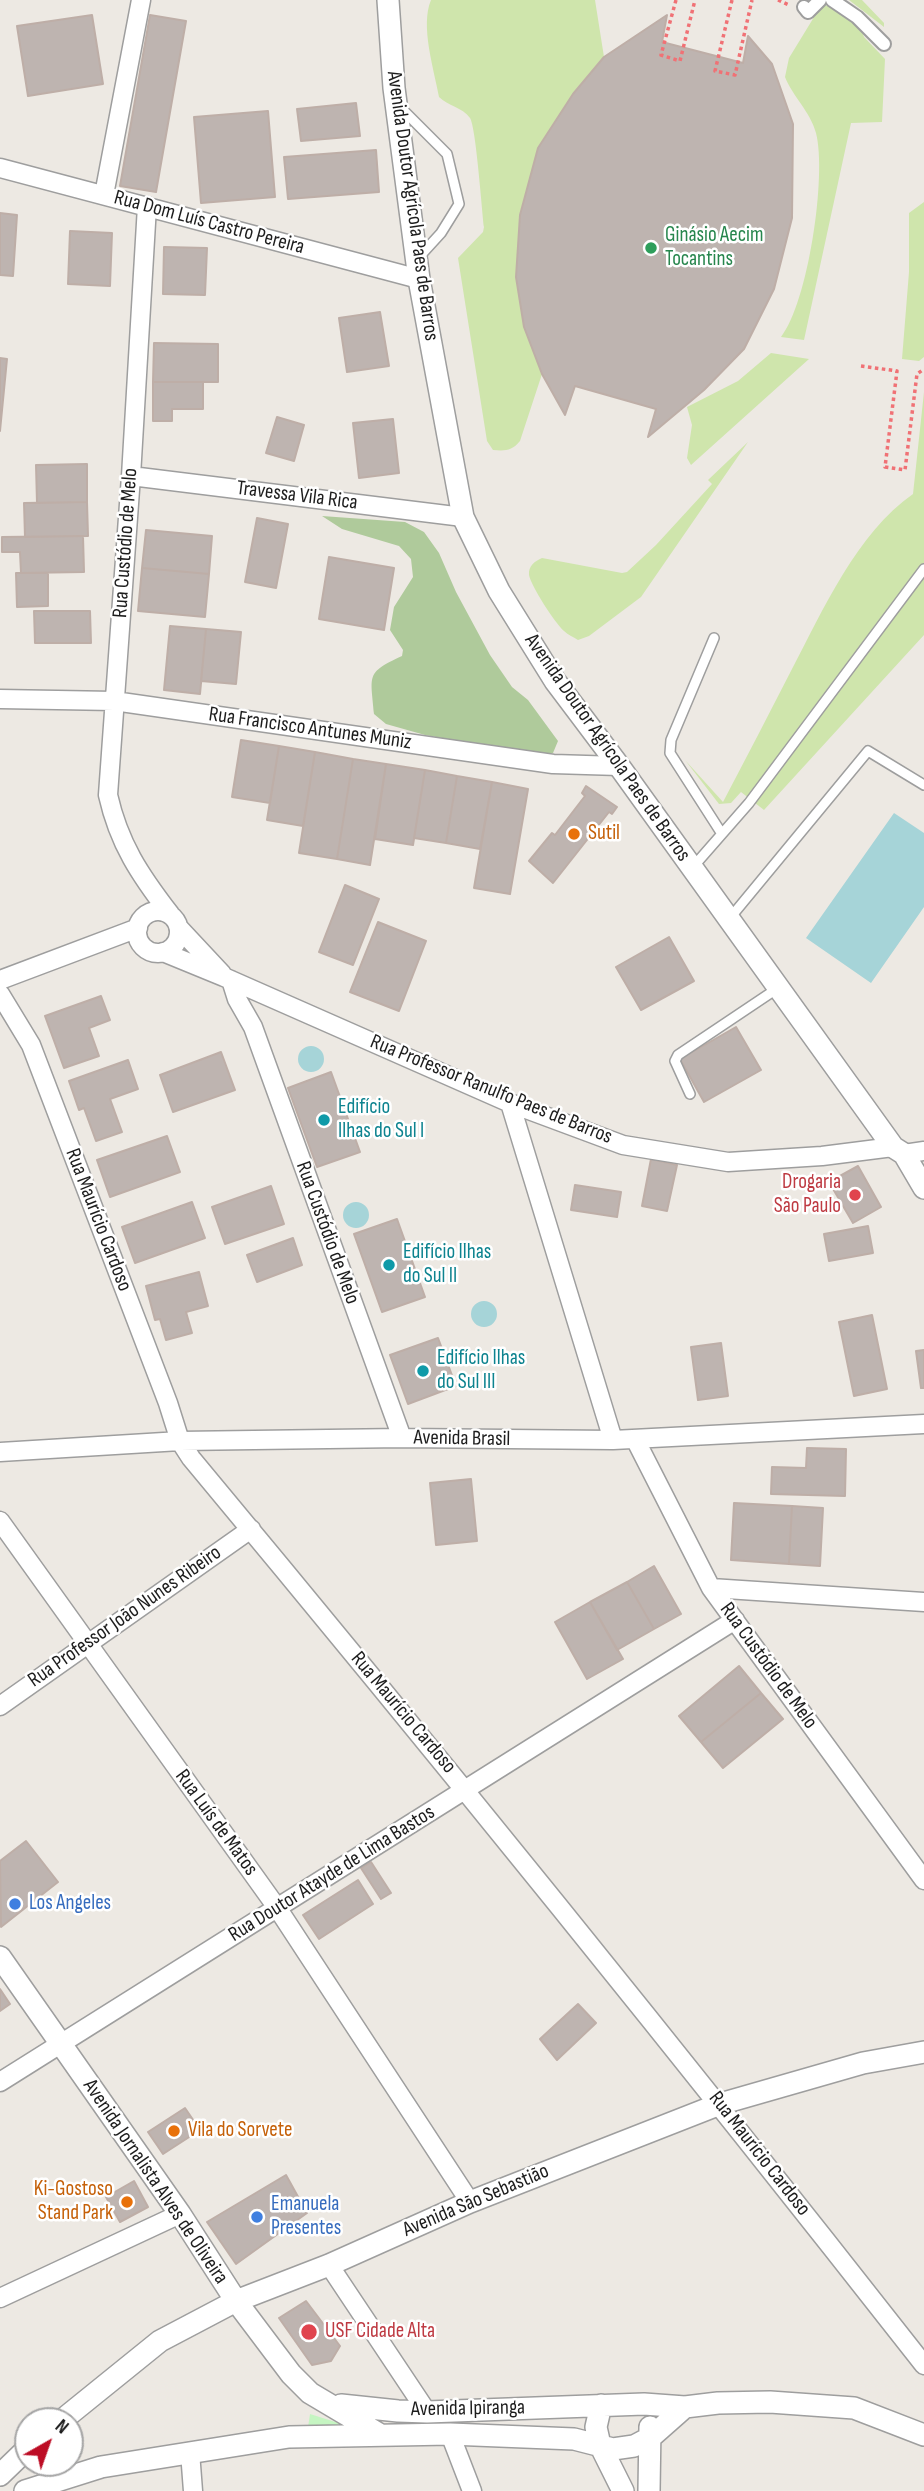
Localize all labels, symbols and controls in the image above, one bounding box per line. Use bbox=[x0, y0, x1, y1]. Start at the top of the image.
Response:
street label: Avenida Doutor Agrícola Paes de Barros bbox=[381, 69, 443, 343]
street label: Rua Dom Luís Castro Pereira bbox=[111, 185, 307, 261]
place label: Ginásio Aecim Tocantins bbox=[665, 223, 764, 273]
marker: Ginásio Aecim Tocantins bbox=[643, 240, 659, 256]
street label: Rua Custódio de Melo bbox=[108, 467, 144, 619]
street label: Travessa Vila Rica bbox=[235, 476, 359, 516]
street label: Avenida Doutor Agrícola Paes de Barros bbox=[519, 629, 695, 867]
street label: Rua Francisco Antunes Muniz bbox=[207, 702, 413, 756]
place label: Sutil bbox=[588, 821, 620, 847]
marker: Sutil bbox=[566, 826, 582, 842]
street label: Rua Professor Ranulfo Paes de Barros bbox=[366, 1030, 616, 1150]
place label: Edifício Ilhas do Sul I bbox=[338, 1095, 424, 1145]
marker: Edifício Ilhas do Sul I bbox=[316, 1112, 332, 1128]
street label: Rua Maurício Cardoso bbox=[59, 1145, 137, 1295]
street label: Rua Custódio de Melo bbox=[289, 1158, 365, 1308]
place label: Drogaria São Paulo bbox=[774, 1170, 841, 1220]
marker: Drogaria São Paulo bbox=[847, 1187, 863, 1203]
place label: Edifício Ilhas do Sul II bbox=[403, 1240, 491, 1290]
marker: Edifício Ilhas do Sul II bbox=[381, 1257, 397, 1273]
place label: Edifício Ilhas do Sul III bbox=[437, 1346, 525, 1396]
marker: Edifício Ilhas do Sul III bbox=[415, 1363, 431, 1379]
street label: Avenida Brasil bbox=[413, 1426, 511, 1452]
street label: Rua Professor João Nunes Ribeiro bbox=[24, 1541, 226, 1693]
street label: Rua Custódio de Melo bbox=[714, 1598, 822, 1734]
street label: Rua Maurício Cardoso bbox=[345, 1647, 461, 1779]
street label: Rua Luís de Matos bbox=[169, 1765, 263, 1881]
street label: Rua Doutor Atayde de Lima Bastos bbox=[224, 1800, 440, 1948]
place label: Los Angeles bbox=[29, 1891, 111, 1917]
marker: Los Angeles bbox=[7, 1896, 23, 1912]
street label: Avenida Jornalista Alves de Oliveira bbox=[77, 2075, 233, 2289]
street label: Rua Maurício Cardoso bbox=[703, 2087, 815, 2221]
place label: Vila do Sorvete bbox=[188, 2118, 292, 2144]
marker: Vila do Sorvete bbox=[166, 2123, 182, 2139]
street label: Avenida São Sebastião bbox=[399, 2159, 553, 2243]
place label: Ki-Gostoso Stand Park bbox=[34, 2177, 113, 2227]
place label: Emanuela Presentes bbox=[271, 2192, 341, 2242]
marker: Ki-Gostoso Stand Park bbox=[119, 2194, 135, 2210]
marker: Emanuela Presentes bbox=[249, 2209, 265, 2225]
place label: USF Cidade Alta bbox=[325, 2319, 435, 2345]
marker: USF Cidade Alta bbox=[299, 2322, 319, 2342]
street label: Avenida Ipiranga bbox=[411, 2395, 525, 2423]
north arrow bbox=[14, 2407, 84, 2477]
text: N bbox=[50, 2415, 73, 2439]

